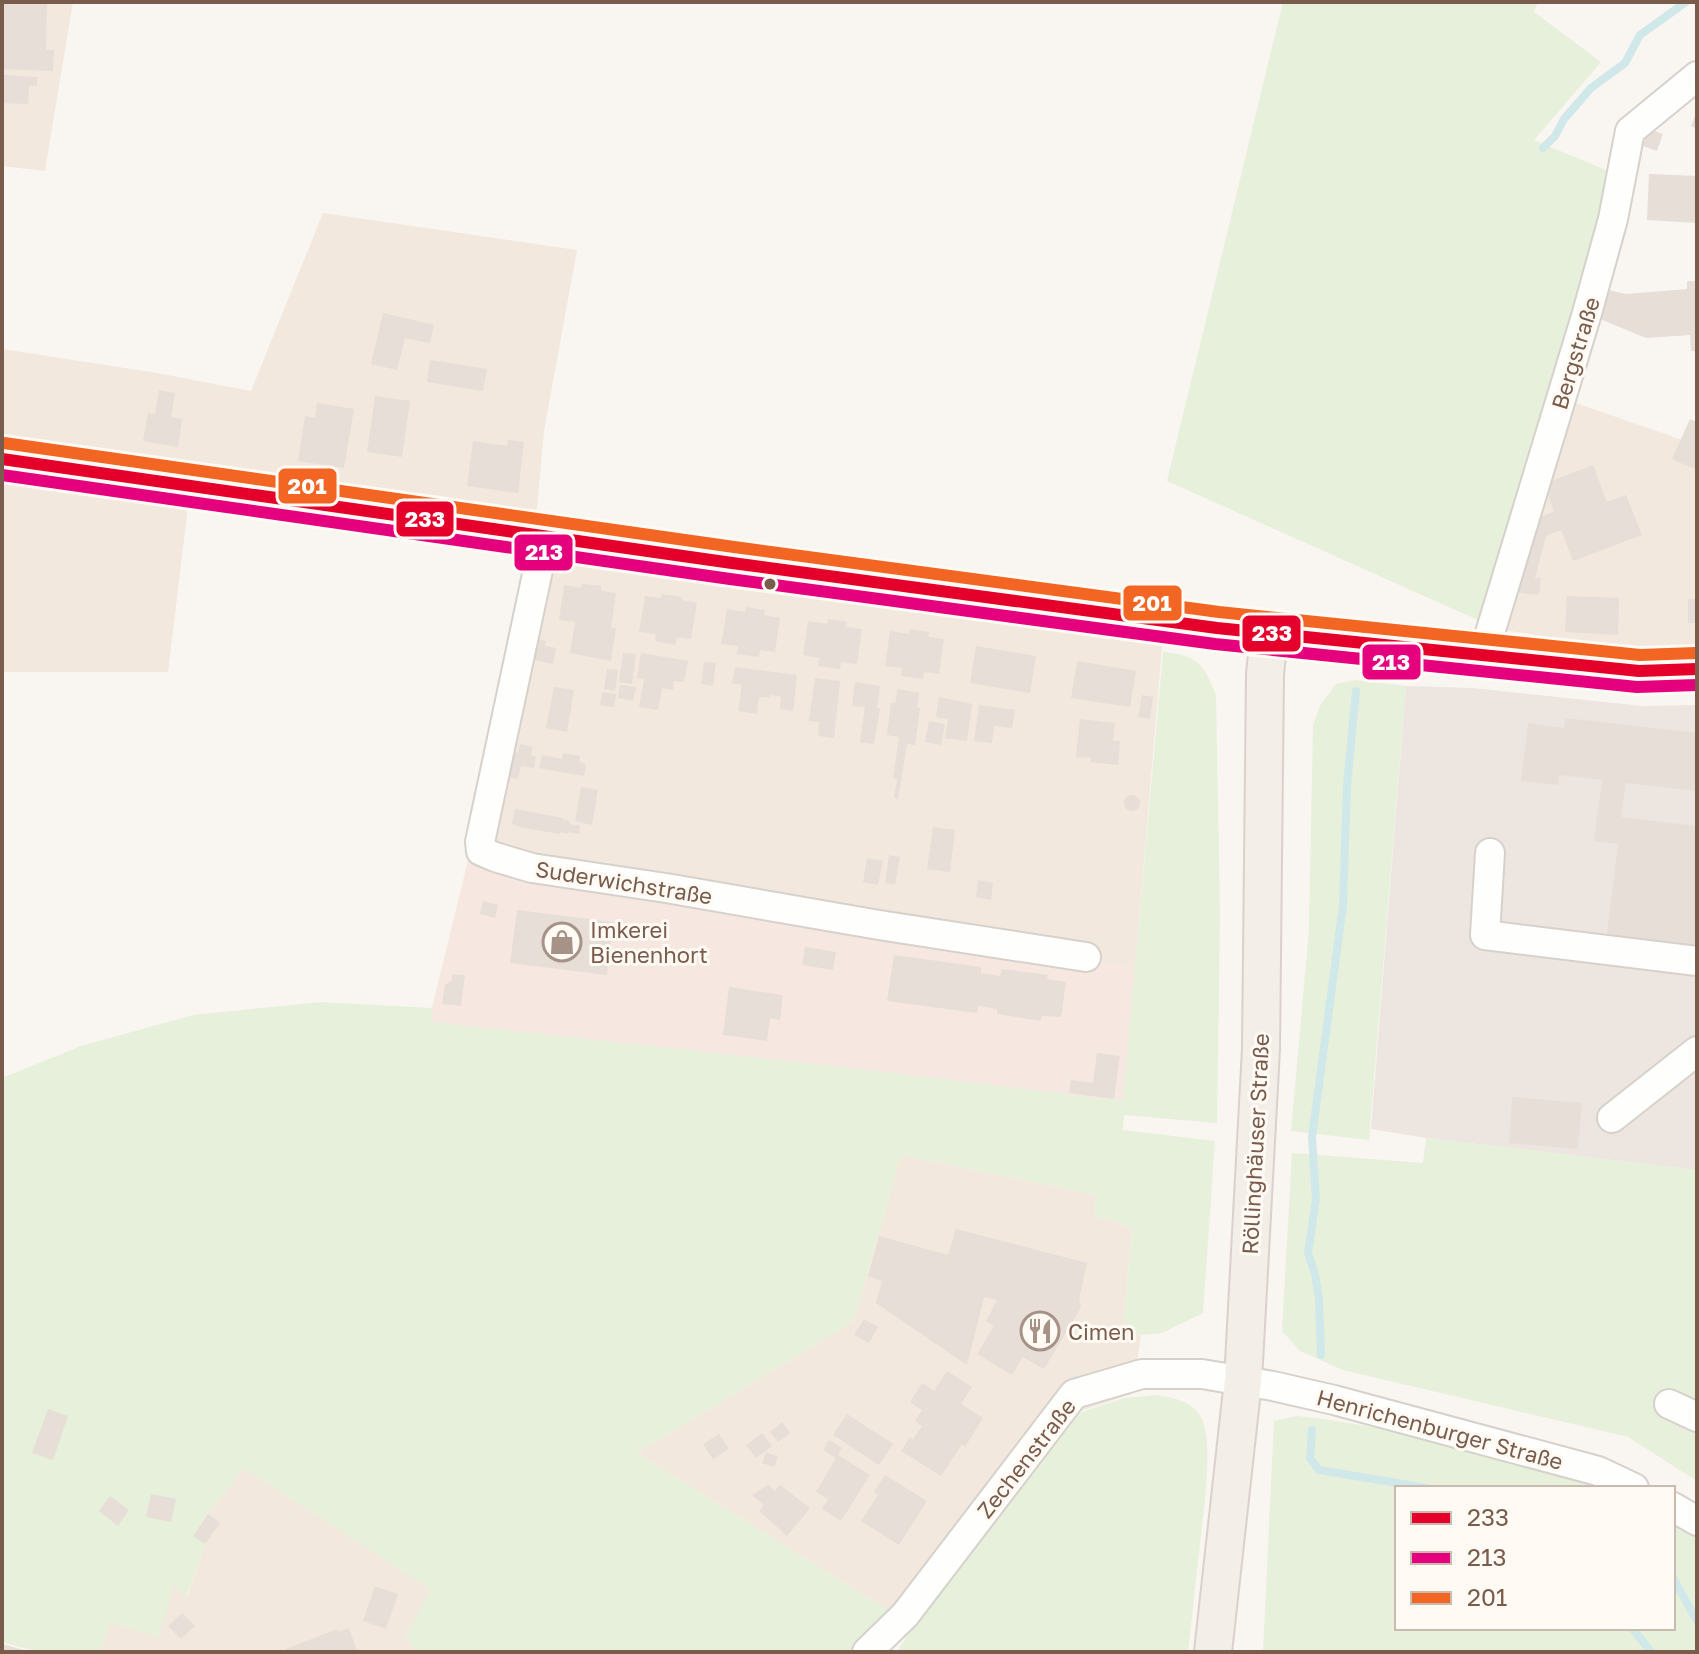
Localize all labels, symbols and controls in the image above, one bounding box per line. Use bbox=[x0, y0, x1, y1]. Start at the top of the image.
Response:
street label: Bergstraße bbox=[1545, 294, 1605, 412]
line badge: 201 bbox=[277, 467, 338, 505]
text: 201 bbox=[287, 472, 327, 499]
line badge: 233 bbox=[395, 500, 455, 538]
text: 233 bbox=[405, 505, 445, 532]
line badge: 213 bbox=[513, 533, 574, 572]
text: 213 bbox=[525, 538, 563, 565]
unlabelled marker bbox=[762, 576, 778, 592]
line badge: 201 bbox=[1122, 584, 1183, 622]
text: 201 bbox=[1132, 589, 1172, 616]
line badge: 233 bbox=[1241, 614, 1302, 653]
text: 233 bbox=[1252, 619, 1292, 646]
line badge: 213 bbox=[1361, 643, 1422, 681]
text: 213 bbox=[1372, 648, 1410, 675]
street label: Suderwichstraße bbox=[534, 855, 714, 909]
place label: Imkerei Bienenhort bbox=[590, 916, 708, 968]
shop icon: Imkerei Bienenhort bbox=[541, 921, 583, 963]
street label: Röllinghäuser Straße bbox=[1236, 1033, 1274, 1255]
restaurant icon: Cimen bbox=[1019, 1310, 1061, 1352]
place label: Cimen bbox=[1068, 1318, 1135, 1345]
street label: Henrichenburger Straße bbox=[1314, 1383, 1566, 1475]
street label: Zechenstraße bbox=[971, 1393, 1081, 1523]
legend bbox=[1395, 1486, 1675, 1630]
text: 233 bbox=[1467, 1502, 1509, 1531]
text: 213 bbox=[1467, 1542, 1507, 1571]
text: 201 bbox=[1467, 1582, 1507, 1611]

